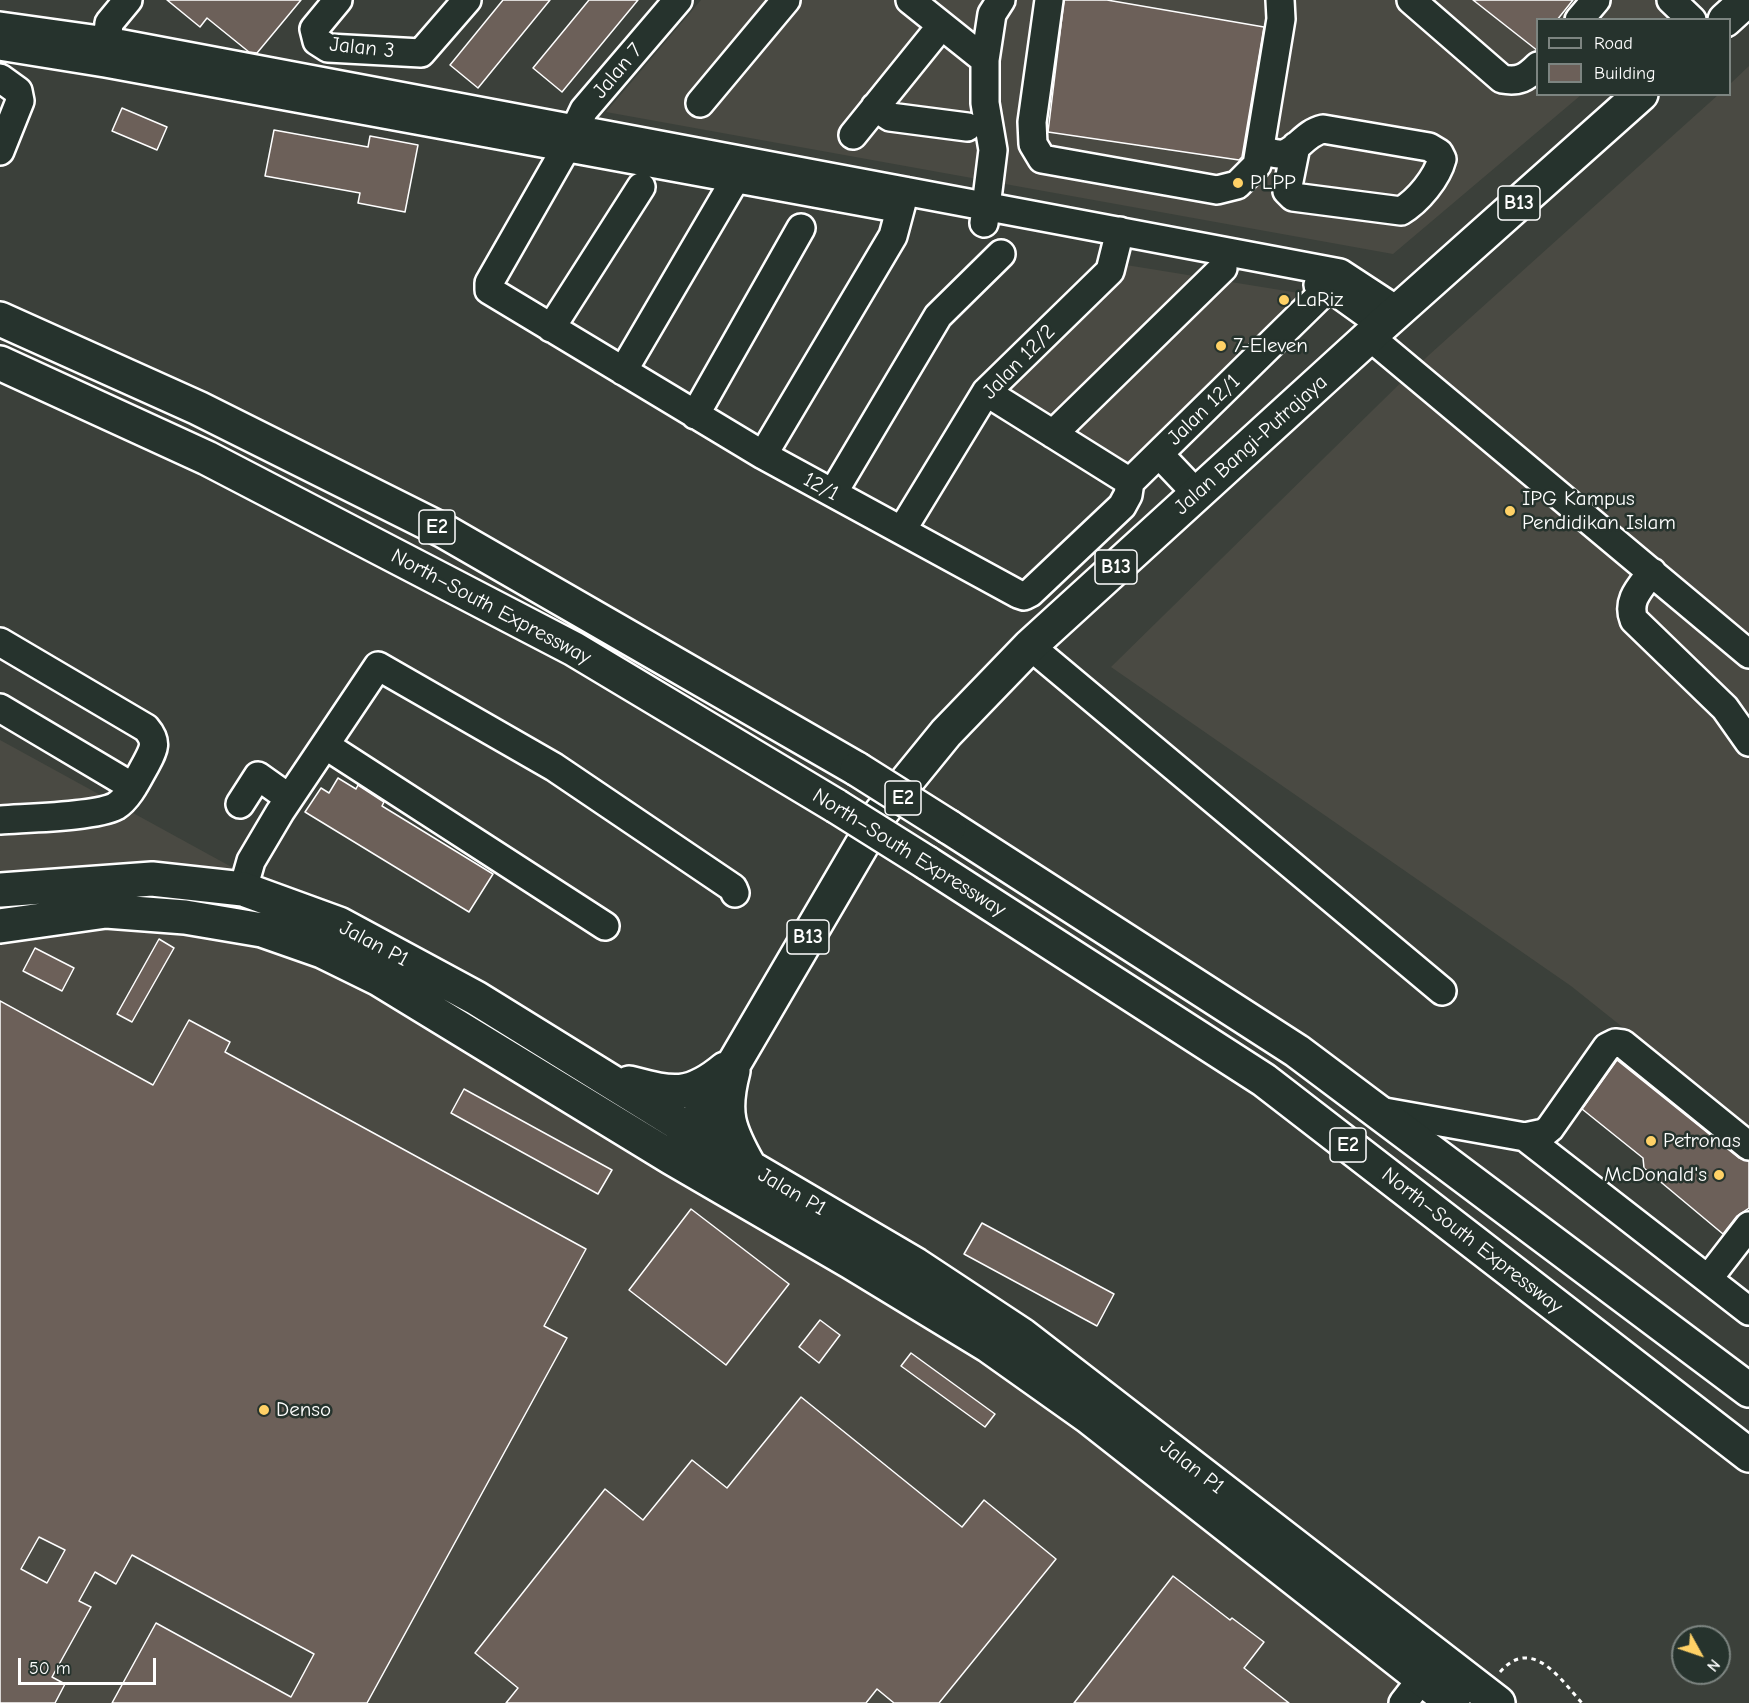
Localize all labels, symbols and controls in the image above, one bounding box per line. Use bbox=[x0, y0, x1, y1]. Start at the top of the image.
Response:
legend bbox=[1536, 18, 1731, 96]
street label: Jalan 3 bbox=[328, 32, 396, 64]
text: Road bbox=[1594, 33, 1633, 54]
street label: Jalan 7 bbox=[588, 38, 648, 104]
text: Building bbox=[1594, 63, 1656, 84]
place label: PLPP bbox=[1250, 170, 1296, 196]
marker: PLPP bbox=[1231, 176, 1245, 190]
road number: B13 bbox=[1498, 186, 1540, 220]
place label: LaRiz bbox=[1296, 287, 1343, 313]
marker: LaRiz bbox=[1277, 293, 1291, 307]
street label: Jalan 12/2 bbox=[977, 319, 1061, 405]
place label: 7-Eleven bbox=[1233, 333, 1308, 359]
marker: 7-Eleven bbox=[1214, 339, 1228, 353]
street label: Jalan 12/1 bbox=[1162, 369, 1246, 451]
street label: Jalan Bangi-Putrajaya bbox=[1169, 370, 1333, 520]
street label: 12/1 bbox=[799, 467, 843, 507]
place label: IPG Kampus Pendidikan Islam bbox=[1522, 486, 1676, 536]
marker: IPG Kampus Pendidikan Islam bbox=[1503, 504, 1517, 518]
road number: E2 bbox=[419, 510, 455, 544]
street label: North–South Expressway bbox=[387, 544, 595, 670]
road number: B13 bbox=[1095, 550, 1137, 584]
road number: E2 bbox=[885, 781, 921, 815]
street label: North–South Expressway bbox=[808, 783, 1010, 923]
street label: Jalan P1 bbox=[335, 915, 413, 973]
road number: B13 bbox=[787, 920, 829, 954]
road number: E2 bbox=[1330, 1128, 1366, 1162]
place label: Petronas bbox=[1663, 1128, 1741, 1154]
marker: Petronas bbox=[1644, 1134, 1658, 1148]
street label: Jalan P1 bbox=[753, 1162, 831, 1222]
street label: North–South Expressway bbox=[1376, 1162, 1568, 1320]
place label: McDonald's bbox=[1604, 1162, 1707, 1188]
marker: McDonald's bbox=[1712, 1168, 1726, 1182]
place label: Denso bbox=[276, 1397, 331, 1423]
marker: Denso bbox=[257, 1403, 271, 1417]
street label: Jalan P1 bbox=[1155, 1434, 1229, 1500]
north arrow bbox=[1671, 1625, 1731, 1685]
scale bar bbox=[21, 1646, 159, 1684]
text: N bbox=[1703, 1656, 1724, 1675]
text: 50 m bbox=[29, 1658, 71, 1679]

